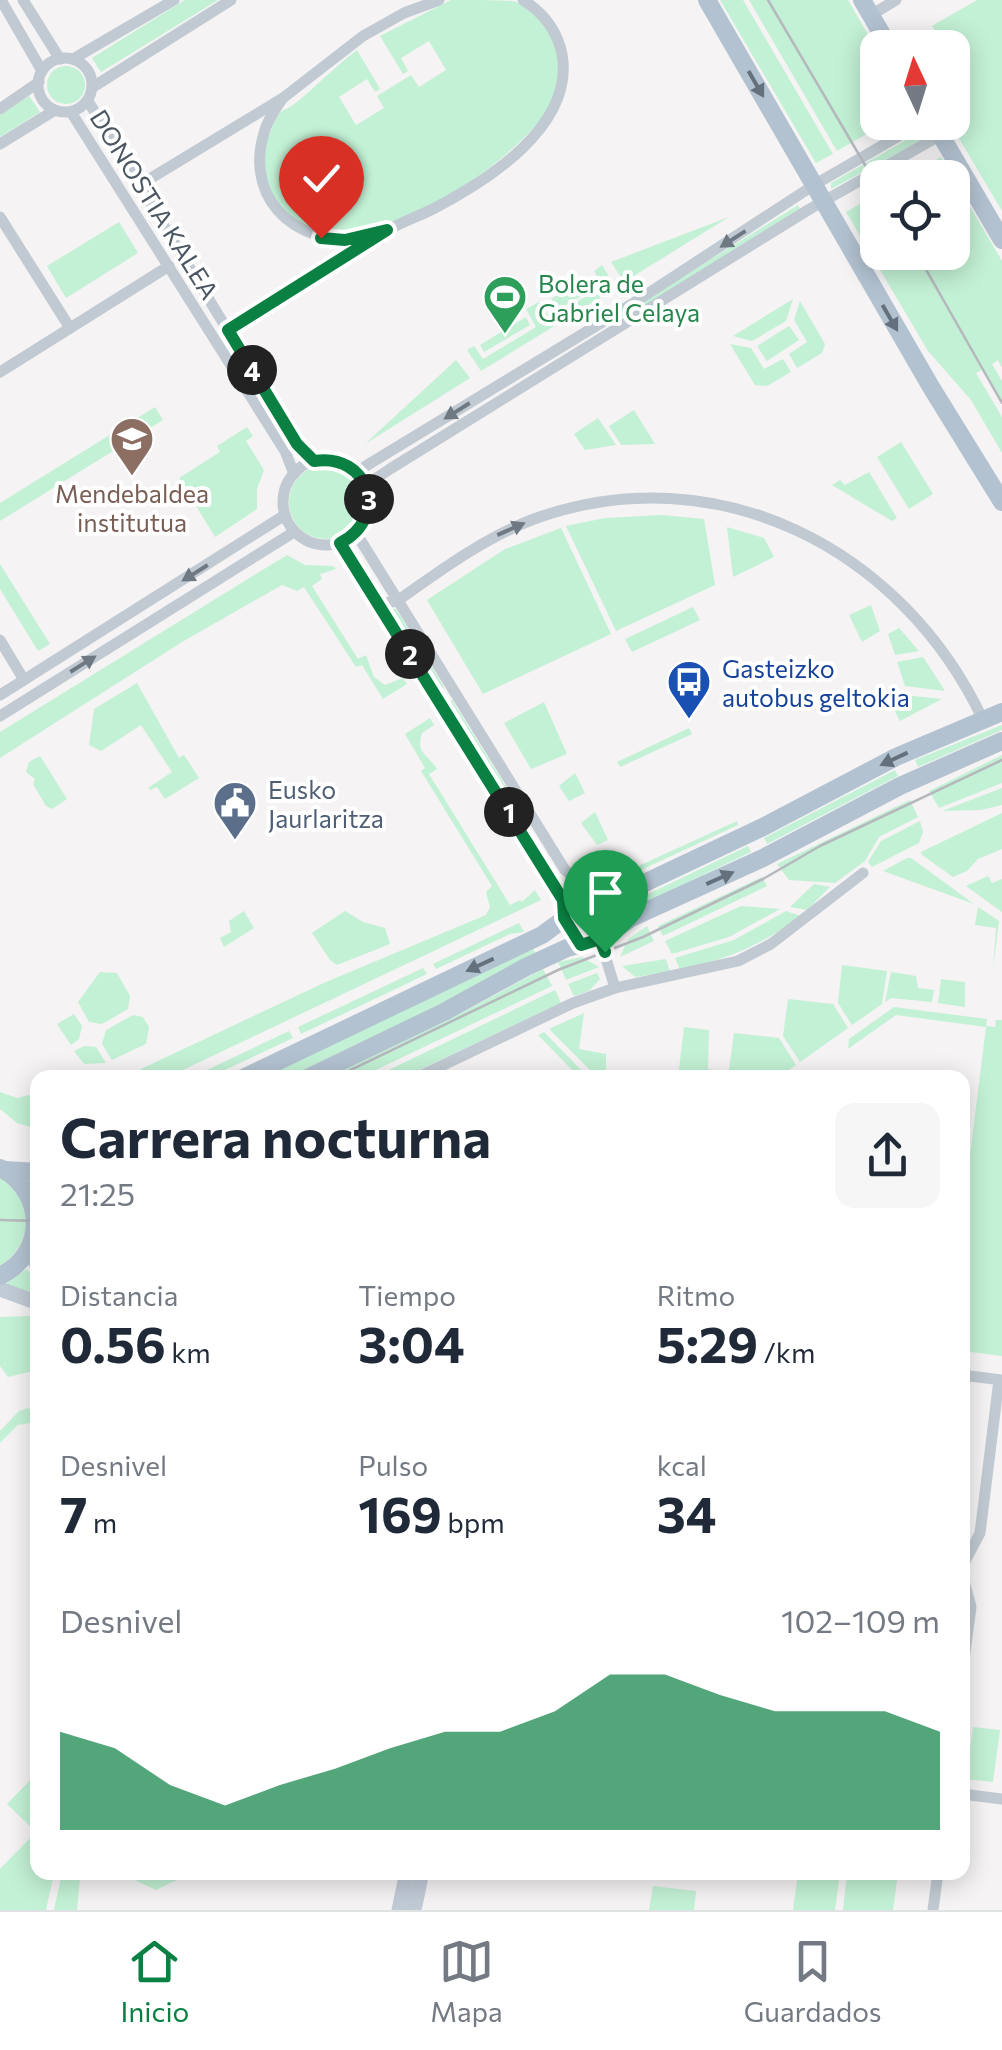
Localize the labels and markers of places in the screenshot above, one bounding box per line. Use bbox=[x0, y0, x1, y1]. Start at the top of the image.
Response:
pin bbox=[279, 136, 364, 239]
place label: Bolera de Gabriel Celaya bbox=[538, 268, 700, 327]
sports icon: Bolera de Gabriel Celaya bbox=[482, 274, 528, 335]
pin: 4 bbox=[227, 345, 277, 395]
school or university icon: Mendebaldea institutua bbox=[109, 416, 155, 477]
pin: 3 bbox=[344, 474, 394, 524]
place label: Mendebaldea institutua bbox=[55, 478, 209, 537]
pin: 2 bbox=[385, 629, 435, 679]
place label: Gasteizko autobus geltokia bbox=[722, 653, 910, 712]
bus stop icon: Gasteizko autobus geltokia bbox=[666, 659, 712, 720]
place label: Eusko Jaurlaritza bbox=[268, 774, 384, 833]
public building icon: Eusko Jaurlaritza bbox=[212, 780, 258, 841]
pin: 1 bbox=[484, 787, 534, 837]
pin bbox=[563, 850, 648, 953]

